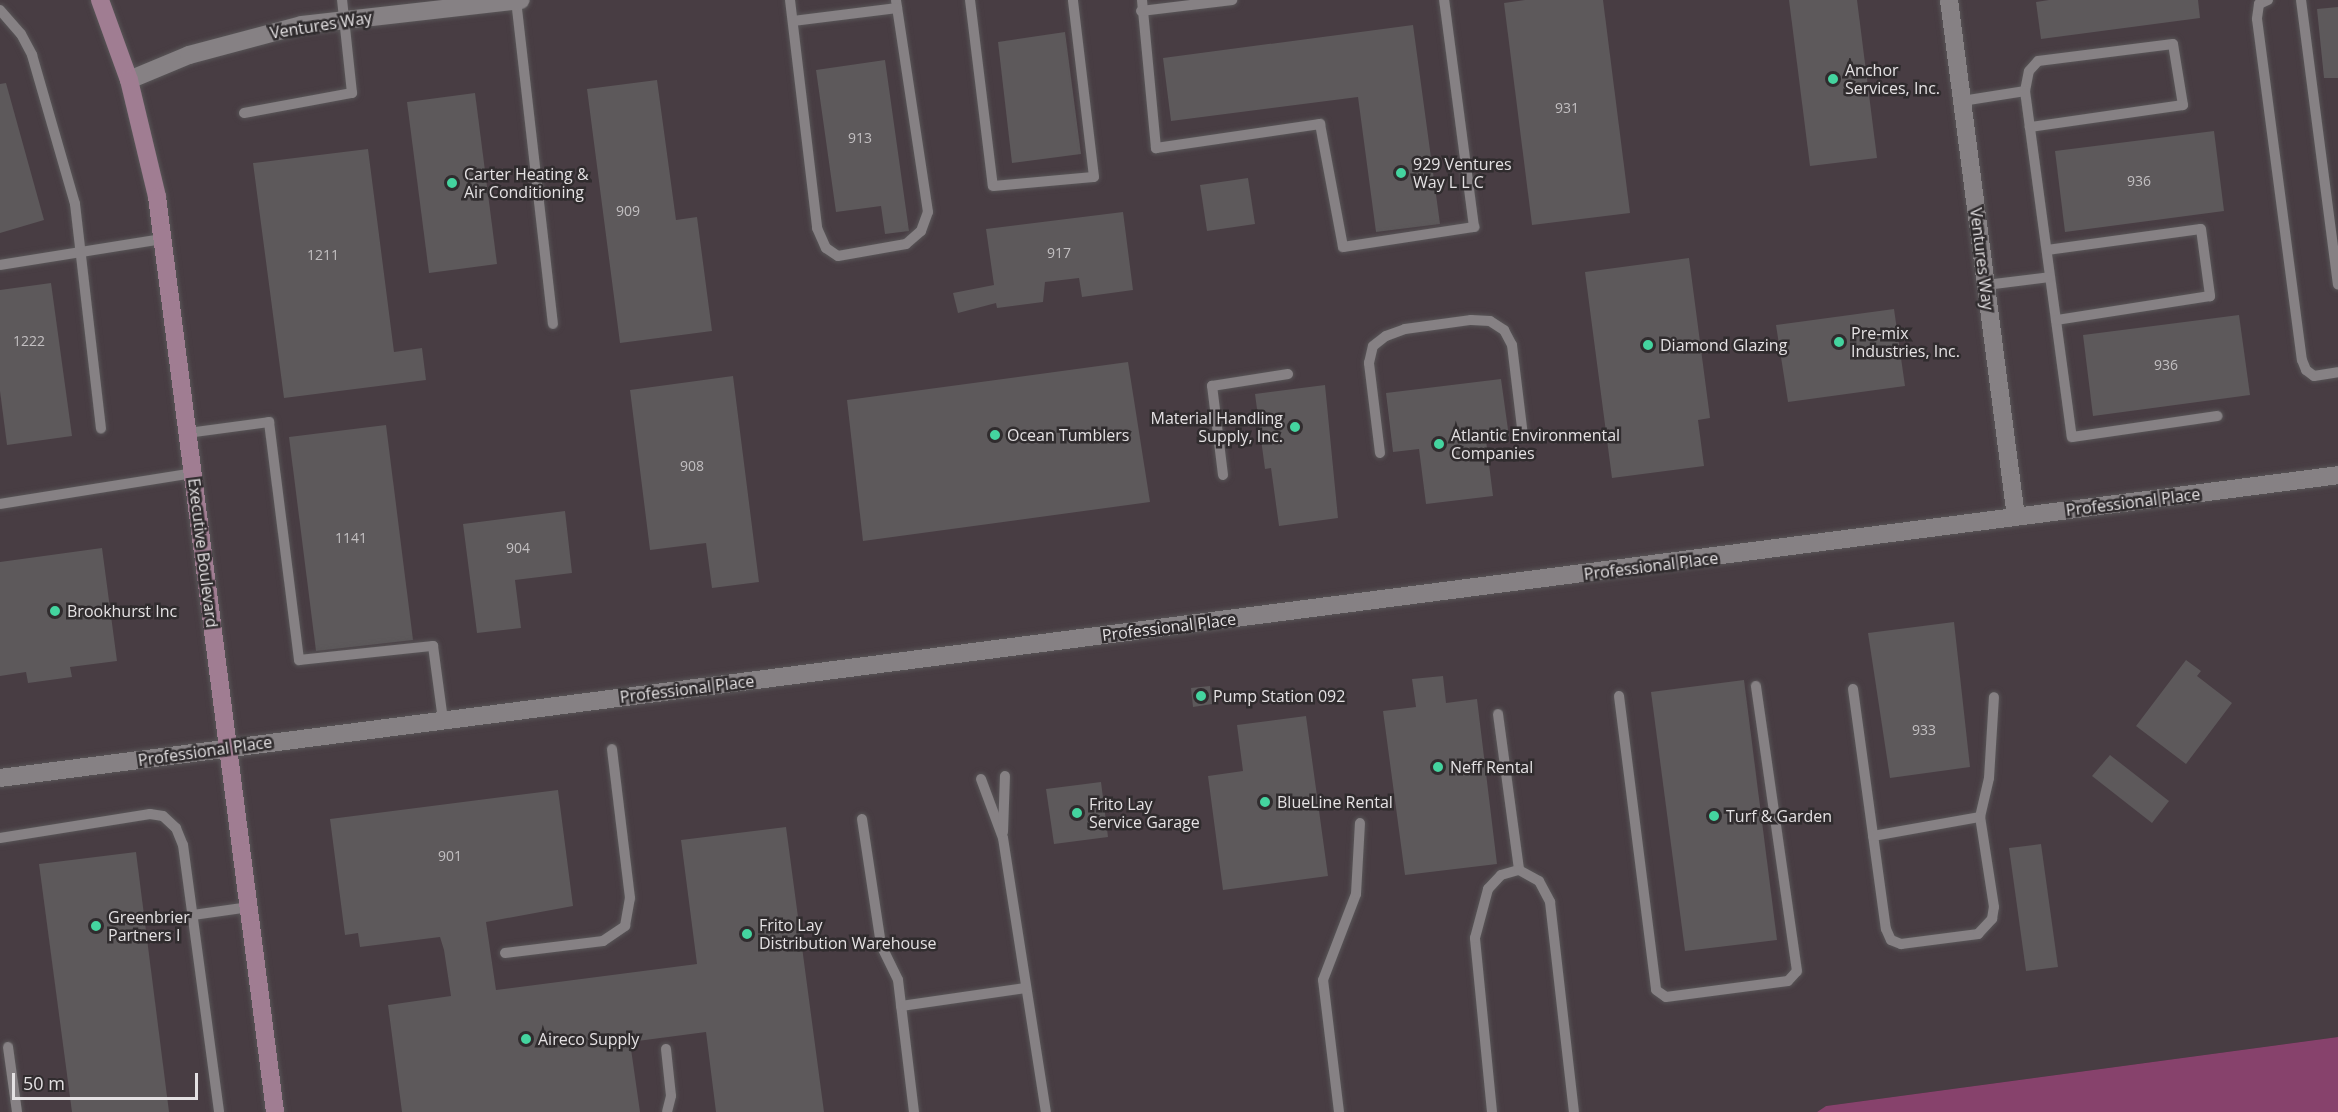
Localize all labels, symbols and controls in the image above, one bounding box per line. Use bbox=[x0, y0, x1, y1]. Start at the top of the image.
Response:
street label: Ventures Way bbox=[269, 7, 373, 43]
place label: Anchor Services, Inc. bbox=[1845, 60, 1940, 98]
marker: Anchor Services, Inc. bbox=[1826, 72, 1840, 86]
house number: 931 bbox=[1555, 100, 1579, 116]
house number: 913 bbox=[848, 130, 872, 146]
place label: 929 Ventures Way L L C bbox=[1413, 154, 1512, 192]
place label: Carter Heating & Air Conditioning bbox=[464, 164, 589, 202]
marker: 929 Ventures Way L L C bbox=[1394, 166, 1408, 180]
house number: 936 bbox=[2127, 173, 2151, 189]
marker: Carter Heating & Air Conditioning bbox=[445, 176, 459, 190]
house number: 909 bbox=[616, 203, 640, 219]
street label: Ventures Way bbox=[1966, 207, 1998, 311]
house number: 917 bbox=[1047, 245, 1071, 261]
house number: 1211 bbox=[307, 247, 339, 263]
place label: Pre-mix Industries, Inc. bbox=[1851, 323, 1960, 361]
house number: 1222 bbox=[13, 333, 45, 349]
place label: Diamond Glazing bbox=[1660, 335, 1787, 355]
marker: Pre-mix Industries, Inc. bbox=[1832, 335, 1846, 349]
marker: Diamond Glazing bbox=[1641, 338, 1655, 352]
house number: 936 bbox=[2154, 357, 2178, 373]
place label: Material Handling Supply, Inc. bbox=[1150, 408, 1283, 446]
marker: Material Handling Supply, Inc. bbox=[1288, 420, 1302, 434]
place label: Ocean Tumblers bbox=[1007, 425, 1129, 445]
place label: Atlantic Environmental Companies bbox=[1451, 425, 1620, 463]
marker: Ocean Tumblers bbox=[988, 428, 1002, 442]
marker: Atlantic Environmental Companies bbox=[1432, 437, 1446, 451]
house number: 908 bbox=[680, 458, 704, 474]
street label: Executive Boulevard bbox=[184, 477, 222, 629]
street label: Professional Place bbox=[2065, 484, 2201, 520]
house number: 1141 bbox=[335, 530, 367, 546]
house number: 904 bbox=[506, 540, 530, 556]
street label: Professional Place bbox=[1583, 548, 1719, 584]
place label: Brookhurst Inc bbox=[67, 601, 177, 621]
marker: Brookhurst Inc bbox=[48, 604, 62, 618]
street label: Professional Place bbox=[1101, 609, 1237, 645]
street label: Professional Place bbox=[619, 671, 755, 707]
place label: Pump Station 092 bbox=[1213, 686, 1345, 706]
marker: Pump Station 092 bbox=[1194, 689, 1208, 703]
house number: 933 bbox=[1912, 722, 1936, 738]
street label: Professional Place bbox=[137, 732, 273, 770]
place label: Neff Rental bbox=[1450, 757, 1533, 777]
marker: Neff Rental bbox=[1431, 760, 1445, 774]
place label: BlueLine Rental bbox=[1277, 792, 1393, 812]
place label: Frito Lay Service Garage bbox=[1089, 794, 1200, 832]
marker: BlueLine Rental bbox=[1258, 795, 1272, 809]
marker: Frito Lay Service Garage bbox=[1070, 806, 1084, 820]
place label: Turf & Garden bbox=[1726, 806, 1832, 826]
marker: Turf & Garden bbox=[1707, 809, 1721, 823]
house number: 901 bbox=[438, 848, 462, 864]
place label: Greenbrier Partners I bbox=[108, 907, 190, 945]
place label: Frito Lay Distribution Warehouse bbox=[759, 915, 937, 953]
marker: Greenbrier Partners I bbox=[89, 919, 103, 933]
marker: Frito Lay Distribution Warehouse bbox=[740, 927, 754, 941]
place label: Aireco Supply bbox=[538, 1029, 639, 1049]
marker: Aireco Supply bbox=[519, 1032, 533, 1046]
scale bar bbox=[15, 1061, 201, 1099]
text: 50 m bbox=[23, 1071, 65, 1095]

